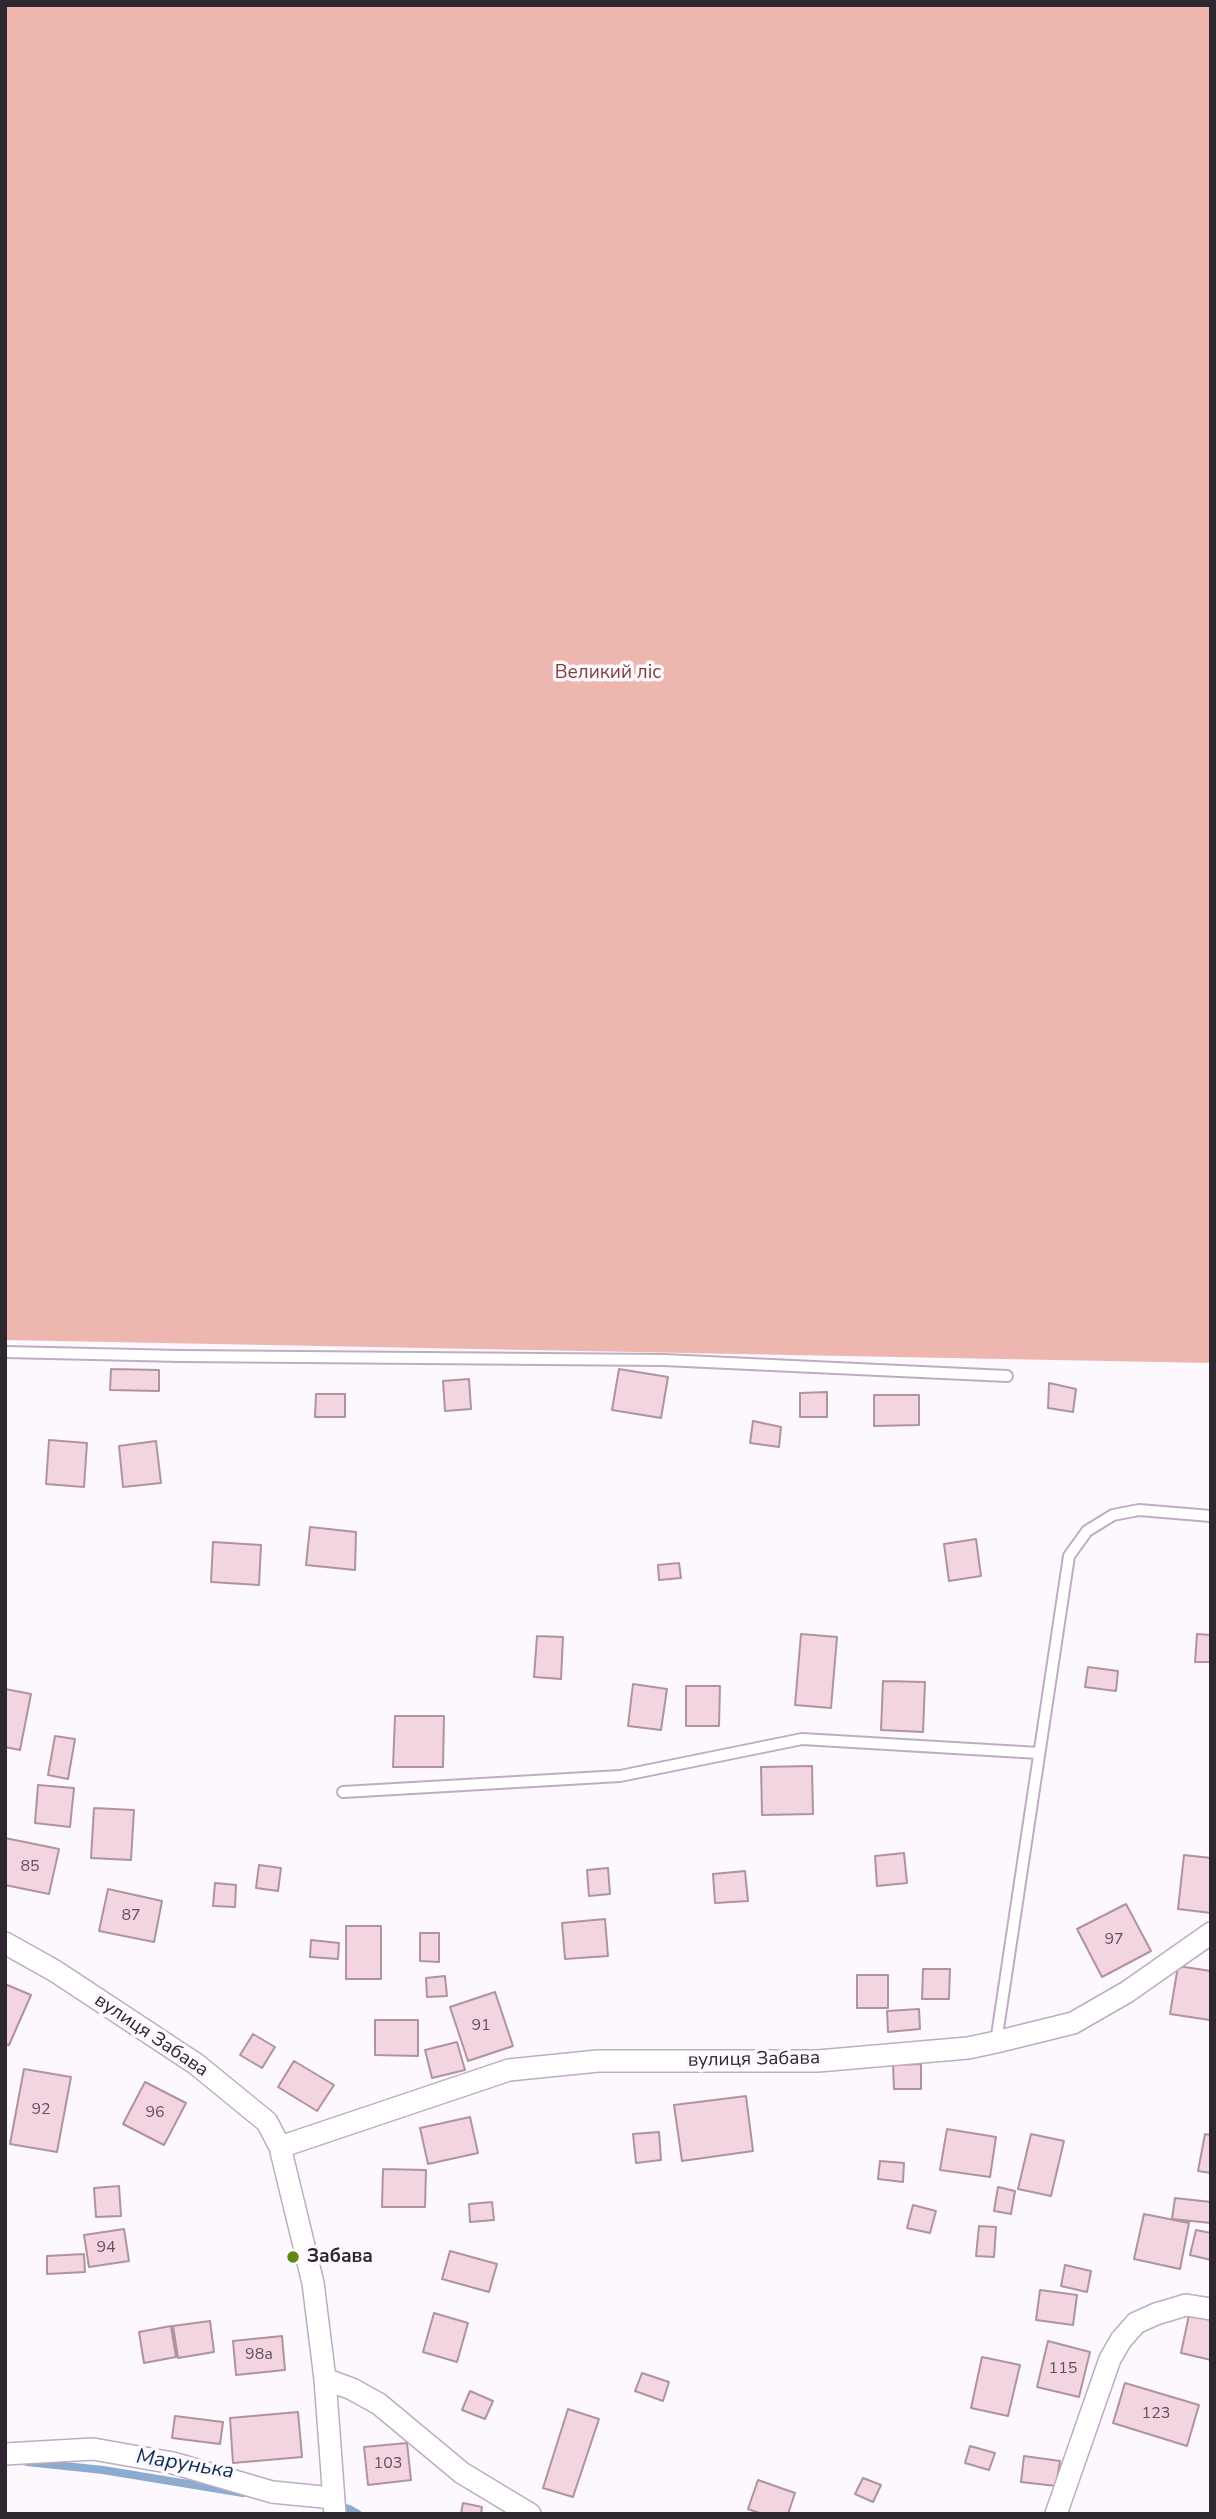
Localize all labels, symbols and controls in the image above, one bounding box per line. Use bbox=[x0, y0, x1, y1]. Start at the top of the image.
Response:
park label: Великий ліс bbox=[555, 662, 661, 684]
house number: 85 bbox=[20, 1857, 40, 1877]
house number: 87 bbox=[121, 1906, 141, 1926]
house number: 97 bbox=[1104, 1930, 1124, 1950]
street label: вулиця Забава bbox=[90, 1990, 212, 2082]
house number: 91 bbox=[471, 2016, 491, 2036]
street label: вулиця Забава bbox=[688, 2047, 820, 2073]
house number: 92 bbox=[31, 2100, 51, 2120]
house number: 96 bbox=[145, 2103, 165, 2123]
house number: 94 bbox=[96, 2238, 116, 2258]
place label: Забава bbox=[307, 2246, 373, 2268]
marker: Забава bbox=[285, 2249, 301, 2265]
house number: 98а bbox=[245, 2345, 273, 2365]
house number: 115 bbox=[1049, 2359, 1077, 2379]
house number: 123 bbox=[1142, 2404, 1170, 2424]
water label: Марунька bbox=[134, 2445, 236, 2485]
house number: 103 bbox=[374, 2454, 402, 2474]

